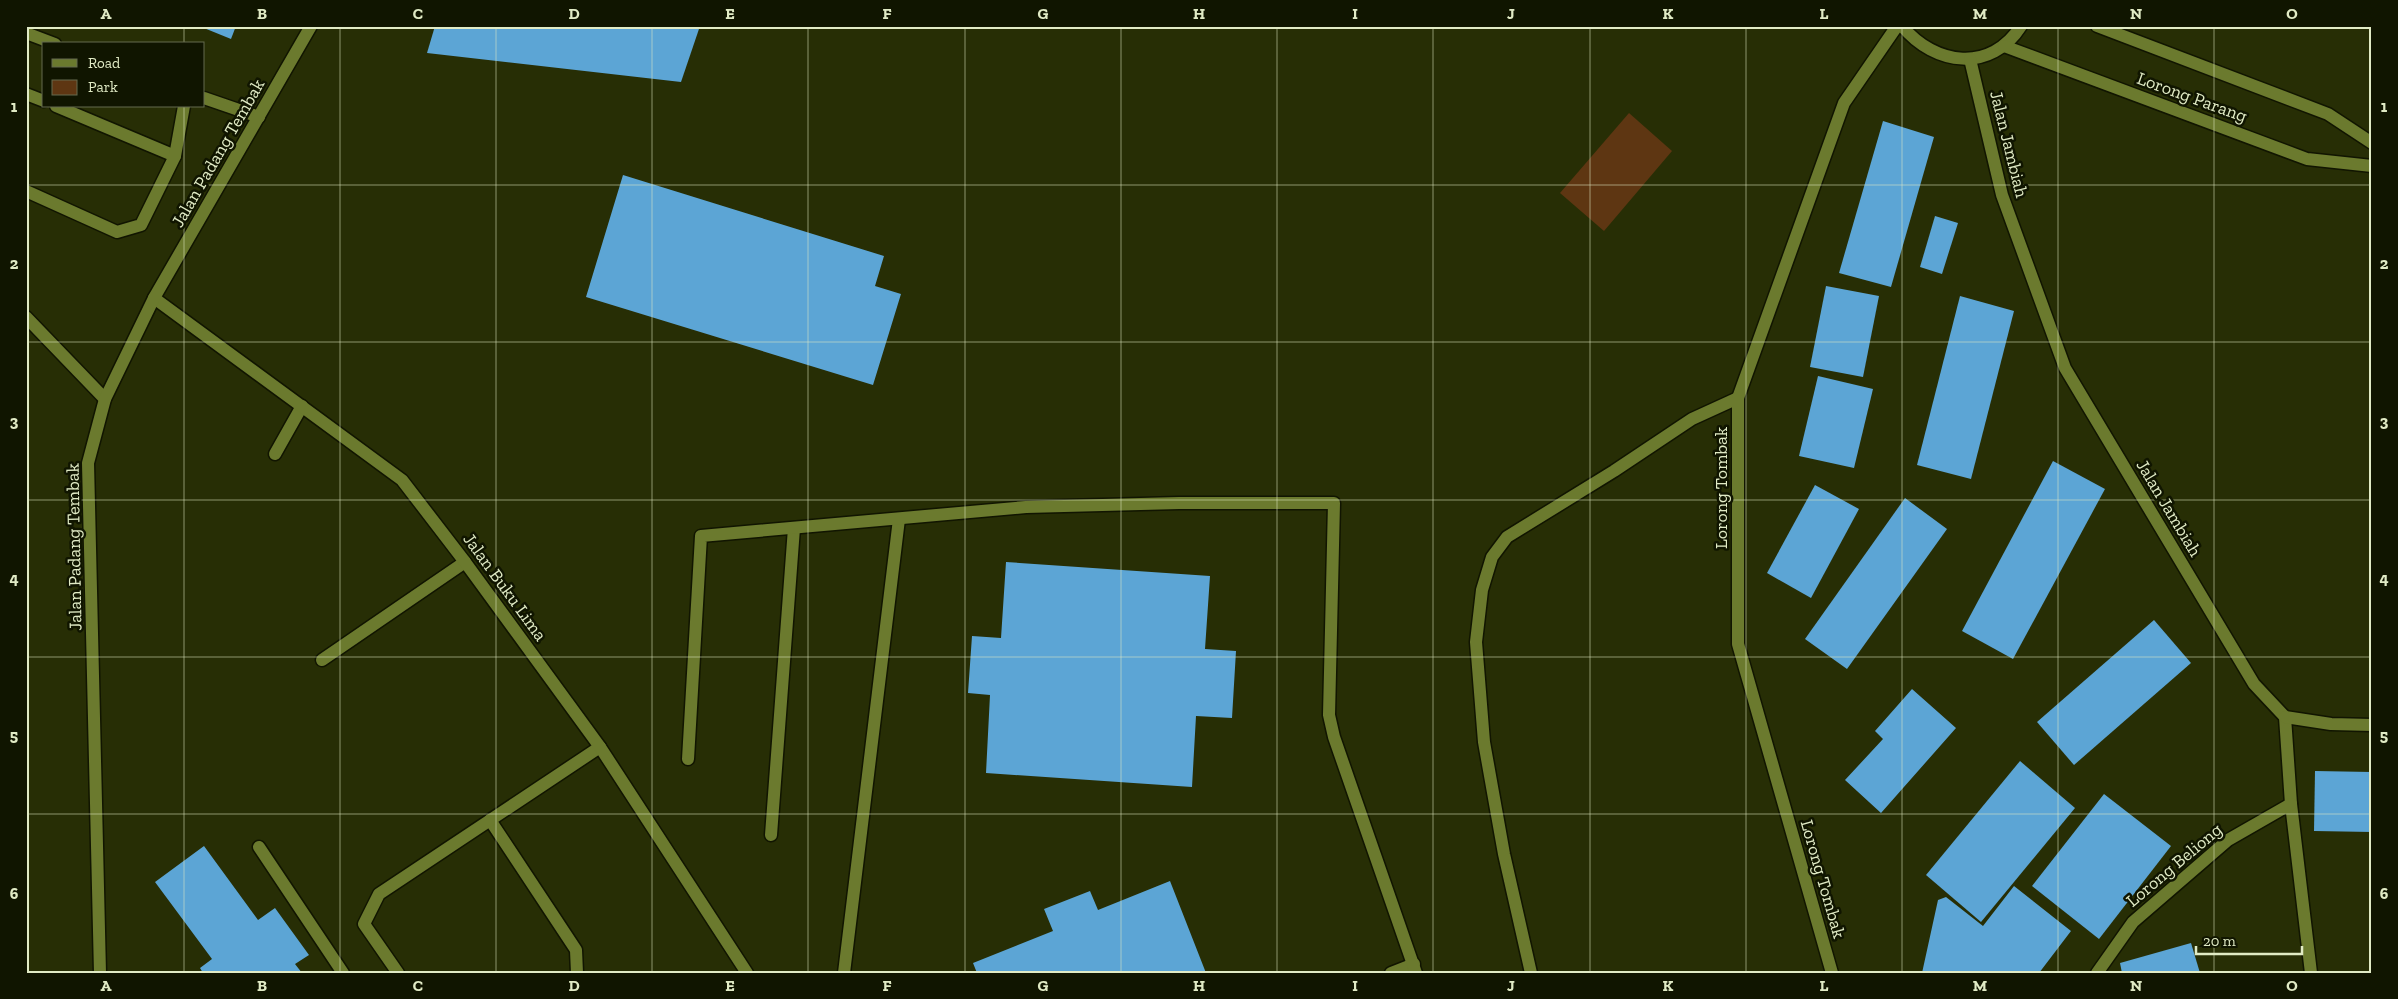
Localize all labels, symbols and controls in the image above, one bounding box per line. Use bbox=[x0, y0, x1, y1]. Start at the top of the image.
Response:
text: A bbox=[101, 4, 112, 23]
text: B bbox=[257, 4, 267, 23]
text: C bbox=[413, 4, 423, 23]
text: D bbox=[568, 4, 580, 23]
text: E bbox=[725, 4, 735, 23]
text: F bbox=[882, 4, 892, 23]
text: G bbox=[1038, 4, 1049, 23]
text: H bbox=[1193, 4, 1205, 23]
text: I bbox=[1352, 4, 1358, 23]
text: J bbox=[1507, 4, 1515, 23]
text: K bbox=[1663, 4, 1674, 23]
text: L bbox=[1820, 4, 1829, 23]
text: M bbox=[1973, 4, 1987, 23]
text: N bbox=[2130, 4, 2142, 23]
text: O bbox=[2286, 4, 2298, 23]
legend bbox=[42, 42, 205, 108]
text: Road bbox=[88, 54, 121, 72]
street label: Lorong Parang bbox=[2134, 67, 2250, 127]
street label: Jalan Padang Tembak bbox=[167, 74, 270, 231]
text: Park bbox=[88, 78, 118, 96]
street label: Jalan Jambiah bbox=[1985, 88, 2033, 200]
text: 1 bbox=[11, 97, 18, 116]
text: 1 bbox=[2381, 97, 2388, 116]
text: 2 bbox=[10, 254, 19, 273]
text: 2 bbox=[2380, 254, 2389, 273]
text: 3 bbox=[10, 412, 19, 431]
text: 3 bbox=[2380, 412, 2389, 431]
street label: Lorong Tombak bbox=[1710, 426, 1732, 549]
street label: Jalan Jambiah bbox=[2131, 455, 2207, 561]
street label: Jalan Padang Tembak bbox=[62, 462, 86, 631]
street label: Jalan Buku Lima bbox=[459, 529, 552, 645]
text: 4 bbox=[9, 569, 19, 588]
text: 4 bbox=[2379, 569, 2389, 588]
text: 5 bbox=[10, 726, 18, 745]
text: 5 bbox=[2380, 726, 2388, 745]
street label: Lorong Tombak bbox=[1796, 817, 1851, 941]
street label: Lorong Beliong bbox=[2121, 818, 2227, 912]
text: 6 bbox=[10, 884, 19, 903]
text: 6 bbox=[2380, 884, 2389, 903]
scale bar bbox=[2196, 924, 2302, 956]
text: 20 m bbox=[2203, 932, 2236, 950]
text: A bbox=[101, 976, 112, 995]
text: B bbox=[257, 976, 267, 995]
text: C bbox=[413, 976, 423, 995]
text: D bbox=[568, 976, 580, 995]
text: E bbox=[725, 976, 735, 995]
text: F bbox=[882, 976, 892, 995]
text: G bbox=[1038, 976, 1049, 995]
text: H bbox=[1193, 976, 1205, 995]
text: I bbox=[1352, 976, 1358, 995]
text: J bbox=[1507, 976, 1515, 995]
text: K bbox=[1663, 976, 1674, 995]
text: L bbox=[1820, 976, 1829, 995]
text: M bbox=[1973, 976, 1987, 995]
text: N bbox=[2130, 976, 2142, 995]
text: O bbox=[2286, 976, 2298, 995]

